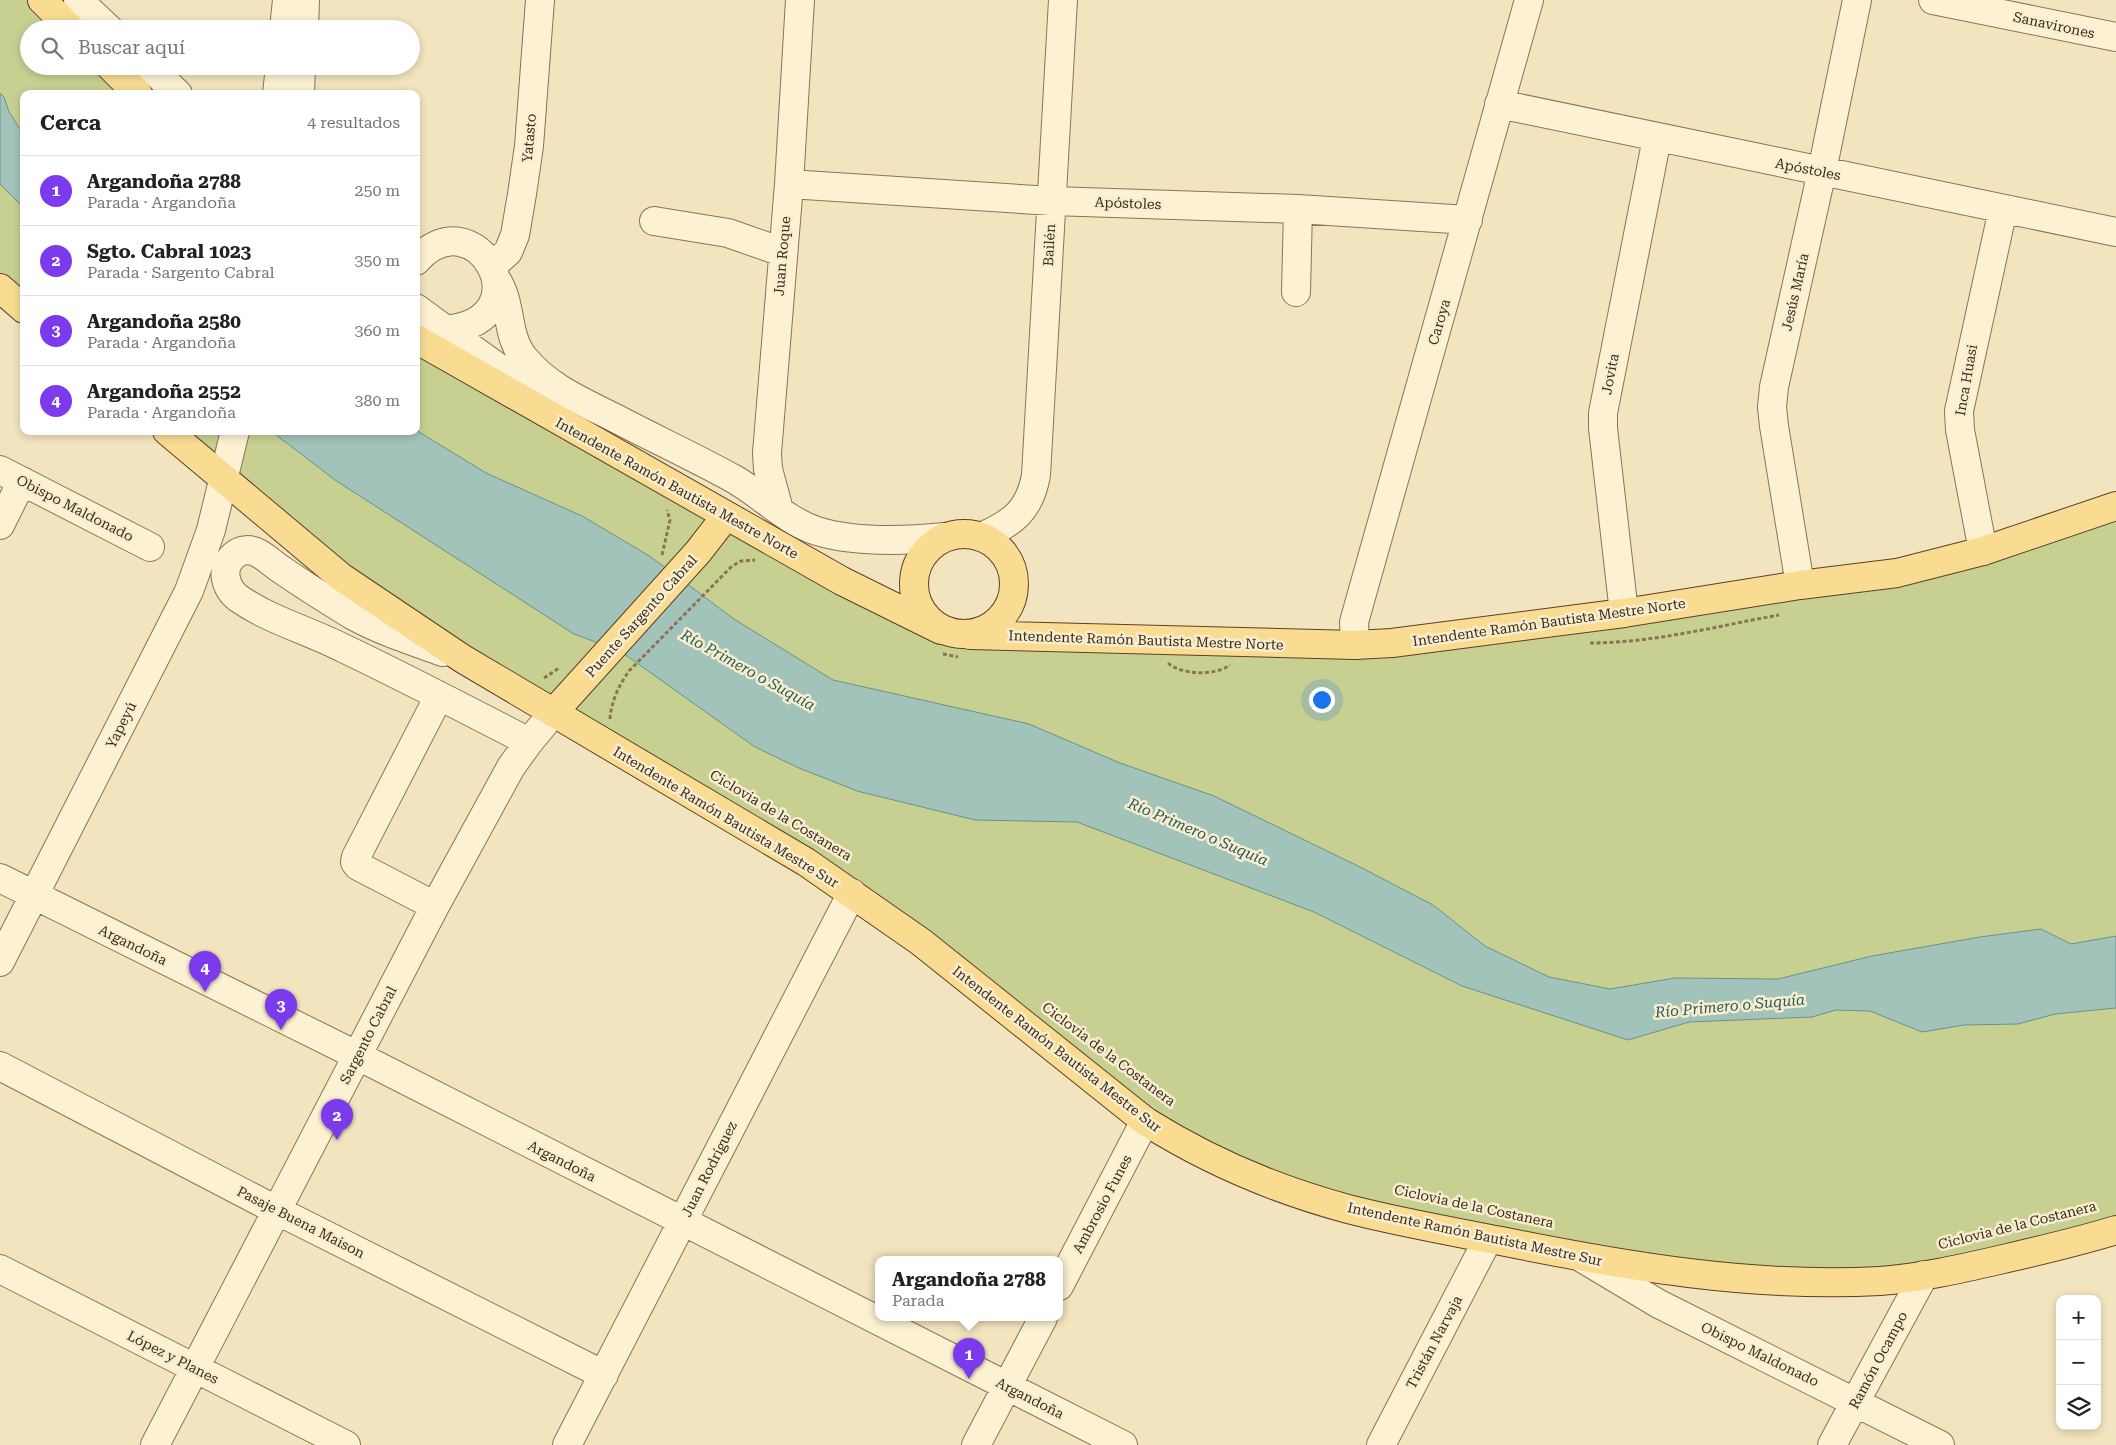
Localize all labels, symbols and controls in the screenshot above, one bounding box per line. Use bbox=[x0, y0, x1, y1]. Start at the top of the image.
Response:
street label: Sanavirones bbox=[2012, 9, 2096, 42]
search box bbox=[20, 20, 420, 75]
icon: search bbox=[38, 34, 66, 62]
text: Buscar aquí bbox=[78, 36, 185, 59]
text: Cerca bbox=[40, 111, 101, 135]
text: 4 resultados bbox=[307, 113, 400, 132]
street label: Yatasto bbox=[519, 113, 539, 163]
street label: Apóstoles bbox=[1774, 155, 1842, 183]
text: Argandoña 2788 bbox=[87, 170, 241, 193]
text: 1 bbox=[52, 181, 60, 200]
text: 250 m bbox=[354, 181, 400, 200]
text: Parada · Argandoña bbox=[87, 193, 236, 212]
street label: Apóstoles bbox=[1095, 194, 1162, 212]
street label: Juan Roque bbox=[771, 215, 793, 297]
street label: Bailén bbox=[1040, 223, 1058, 267]
text: Sgto. Cabral 1023 bbox=[87, 240, 251, 263]
text: 2 bbox=[52, 251, 60, 270]
text: 350 m bbox=[354, 251, 400, 270]
street label: Jesús María bbox=[1778, 251, 1812, 333]
text: Parada · Sargento Cabral bbox=[87, 263, 275, 282]
street label: Caroya bbox=[1425, 297, 1453, 347]
text: Argandoña 2580 bbox=[87, 310, 241, 333]
text: 3 bbox=[52, 321, 60, 340]
text: 360 m bbox=[354, 321, 400, 340]
text: Parada · Argandoña bbox=[87, 333, 236, 352]
street label: Inca Huasi bbox=[1952, 343, 1980, 417]
street label: Jovita bbox=[1598, 352, 1622, 396]
text: Argandoña 2552 bbox=[87, 380, 241, 403]
text: 4 bbox=[52, 391, 60, 410]
text: 380 m bbox=[354, 391, 400, 410]
text: Parada · Argandoña bbox=[87, 403, 236, 422]
street label: Intendente Ramón Bautista Mestre Norte bbox=[553, 414, 802, 562]
street label: Obispo Maldonado bbox=[14, 472, 136, 544]
street label: Puente Sargento Cabral bbox=[582, 551, 700, 680]
street label: Intendente Ramón Bautista Mestre Norte bbox=[1412, 595, 1687, 649]
water label: Río Primero o Suquía bbox=[677, 625, 818, 714]
street label: Intendente Ramón Bautista Mestre Norte bbox=[1008, 627, 1284, 653]
your location bbox=[1309, 687, 1335, 713]
street label: Yapeyú bbox=[103, 699, 140, 751]
street label: Intendente Ramón Bautista Mestre Sur bbox=[610, 743, 842, 891]
street label: Ciclovia de la Costanera bbox=[707, 766, 855, 864]
water label: Río Primero o Suquía bbox=[1124, 794, 1271, 870]
street label: Argandoña bbox=[96, 922, 170, 969]
pin: 4 bbox=[189, 951, 221, 992]
street label: Intendente Ramón Bautista Mestre Sur bbox=[950, 963, 1165, 1136]
street label: Sargento Cabral bbox=[336, 983, 400, 1087]
pin: 3 bbox=[265, 989, 297, 1030]
water label: Río Primero o Suquía bbox=[1653, 990, 1806, 1022]
street label: Ciclovia de la Costanera bbox=[1039, 999, 1179, 1110]
pin: 2 bbox=[321, 1099, 353, 1140]
street label: Juan Rodríguez bbox=[678, 1118, 740, 1219]
street label: Argandoña bbox=[525, 1137, 599, 1185]
street label: Ambrosio Funes bbox=[1069, 1152, 1135, 1256]
street label: Ciclovia de la Costanera bbox=[1393, 1181, 1556, 1231]
street label: Pasaje Buena Maison bbox=[234, 1183, 368, 1261]
street label: Ciclovia de la Costanera bbox=[1936, 1197, 2098, 1252]
street label: Intendente Ramón Bautista Mestre Sur bbox=[1346, 1199, 1604, 1269]
popup bbox=[875, 1256, 1063, 1321]
text: Argandoña 2788 bbox=[892, 1268, 1046, 1291]
text: Parada bbox=[892, 1291, 944, 1310]
street label: Tristán Narvaja bbox=[1403, 1292, 1465, 1391]
map controls bbox=[2056, 1295, 2101, 1430]
button: + bbox=[2056, 1295, 2101, 1340]
street label: Ramón Ocampo bbox=[1846, 1308, 1910, 1412]
street label: Obispo Maldonado bbox=[1698, 1318, 1822, 1390]
street label: López y Planes bbox=[125, 1327, 222, 1387]
pin: 1 bbox=[953, 1338, 985, 1379]
button: − bbox=[2056, 1340, 2101, 1385]
street label: Argandoña bbox=[993, 1374, 1067, 1422]
button: layers bbox=[2056, 1385, 2101, 1430]

